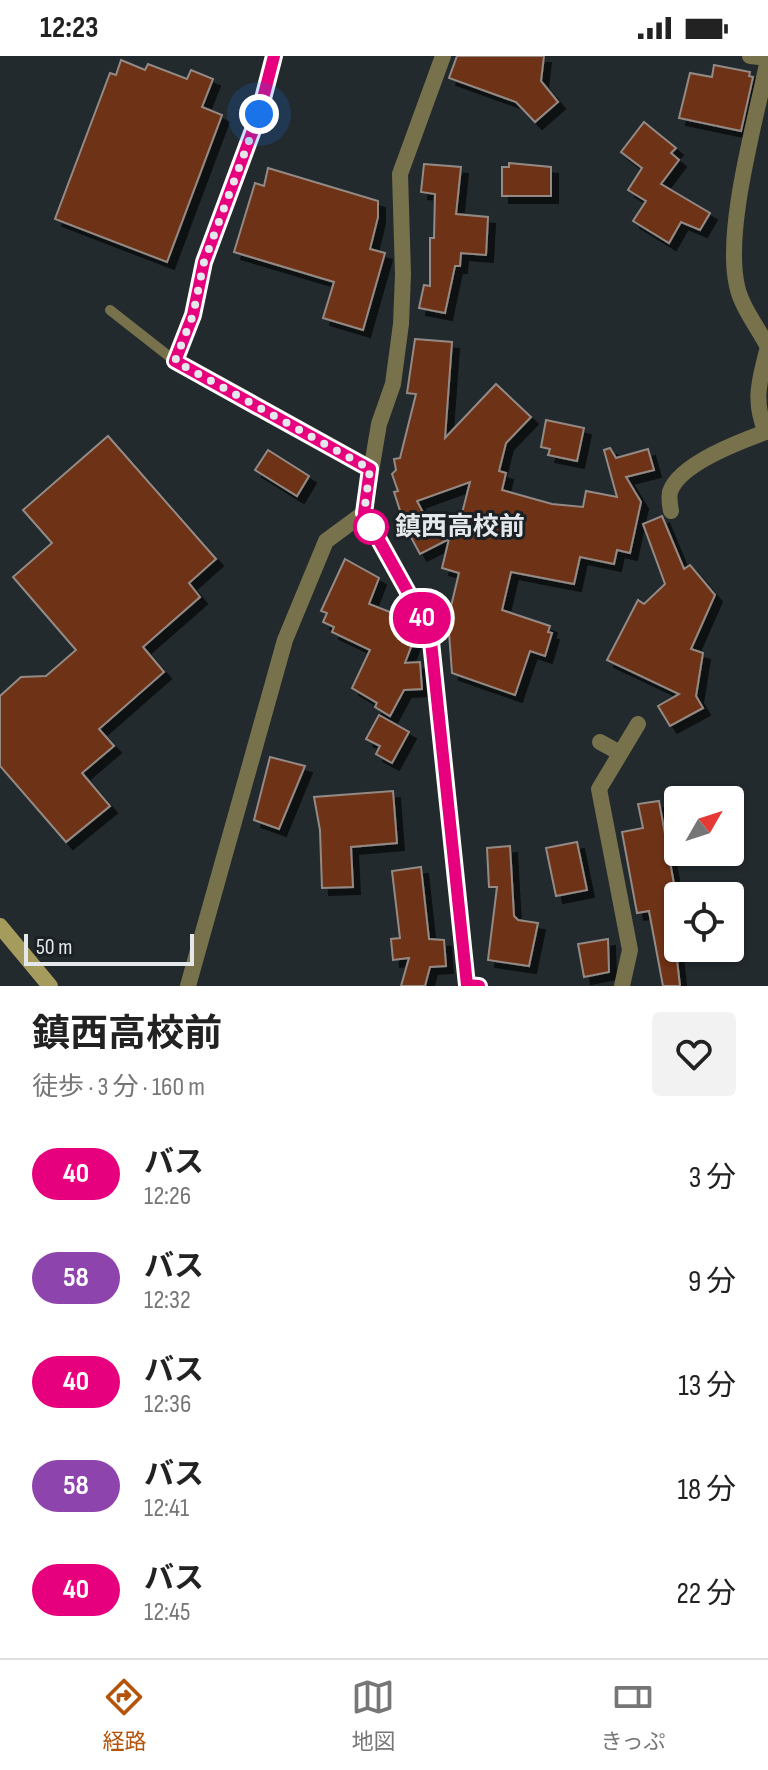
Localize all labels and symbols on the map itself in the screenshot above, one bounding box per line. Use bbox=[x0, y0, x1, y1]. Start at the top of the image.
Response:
your location bbox=[239, 94, 279, 134]
marker: 鎮西高校前 bbox=[354, 510, 388, 544]
place label: 鎮西高校前 bbox=[395, 512, 525, 543]
line badge: 40 bbox=[386, 592, 458, 644]
north arrow bbox=[664, 786, 744, 866]
scale bar bbox=[24, 930, 194, 966]

